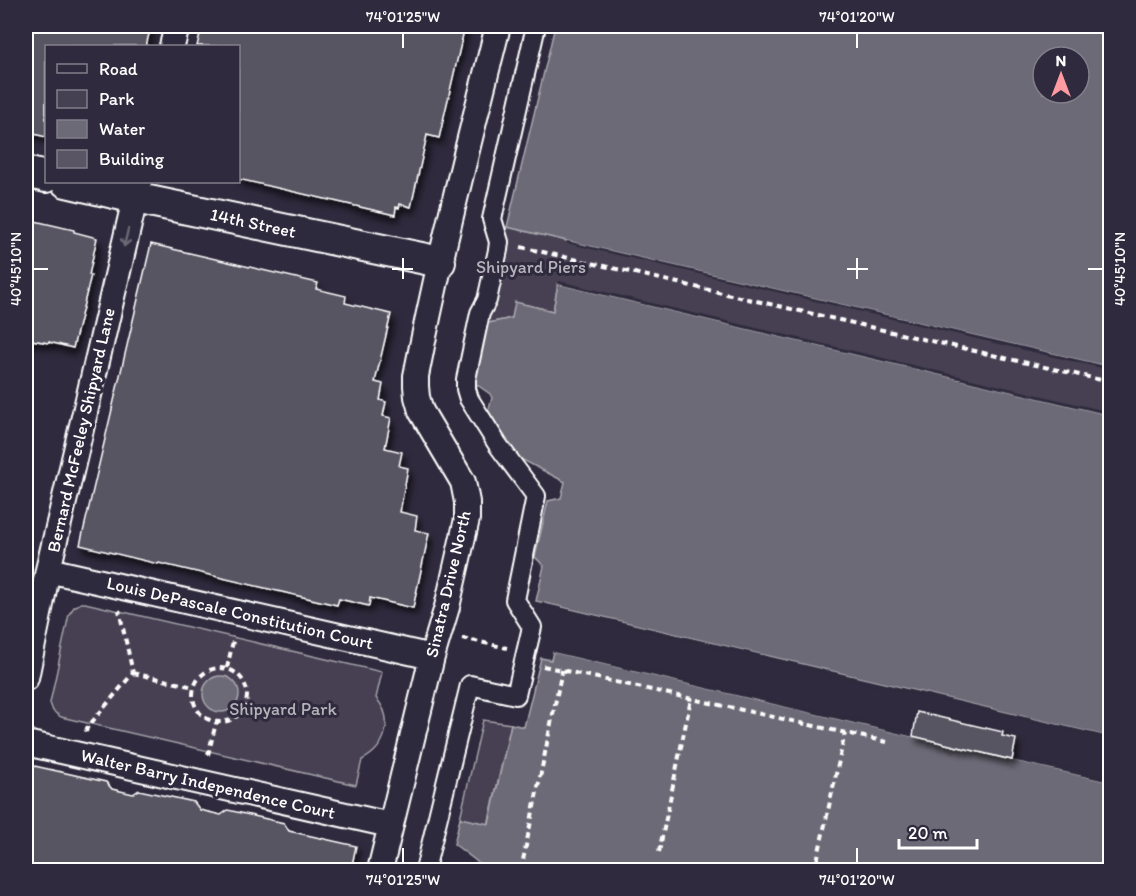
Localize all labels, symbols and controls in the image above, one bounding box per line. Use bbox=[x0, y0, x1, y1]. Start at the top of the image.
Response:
text: 74°01'25"W bbox=[366, 8, 440, 26]
text: 74°01'20"W bbox=[819, 8, 895, 26]
legend bbox=[45, 45, 240, 183]
north arrow bbox=[1031, 45, 1091, 105]
text: N bbox=[1056, 51, 1066, 70]
text: Road bbox=[99, 58, 138, 80]
text: Park bbox=[99, 88, 134, 110]
text: Water bbox=[99, 118, 145, 140]
text: Building bbox=[99, 148, 165, 170]
street label: 14th Street bbox=[208, 203, 298, 243]
one-way arrow bbox=[120, 228, 131, 248]
text: 40°45'10"N bbox=[7, 232, 25, 306]
text: 40°45'10"N bbox=[1111, 232, 1129, 306]
park label: Shipyard Piers bbox=[476, 256, 586, 278]
street label: Bernard McFeeley Shipyard Lane bbox=[42, 305, 120, 555]
street label: Sinatra Drive North bbox=[420, 508, 476, 660]
street label: Louis DePascale Constitution Court bbox=[105, 572, 376, 654]
park label: Shipyard Park bbox=[229, 698, 337, 720]
street label: Walter Barry Independence Court bbox=[79, 744, 338, 824]
scale bar bbox=[899, 812, 977, 850]
text: 20 m bbox=[908, 822, 948, 844]
text: 74°01'25"W bbox=[366, 871, 440, 889]
text: 74°01'20"W bbox=[819, 871, 895, 889]

